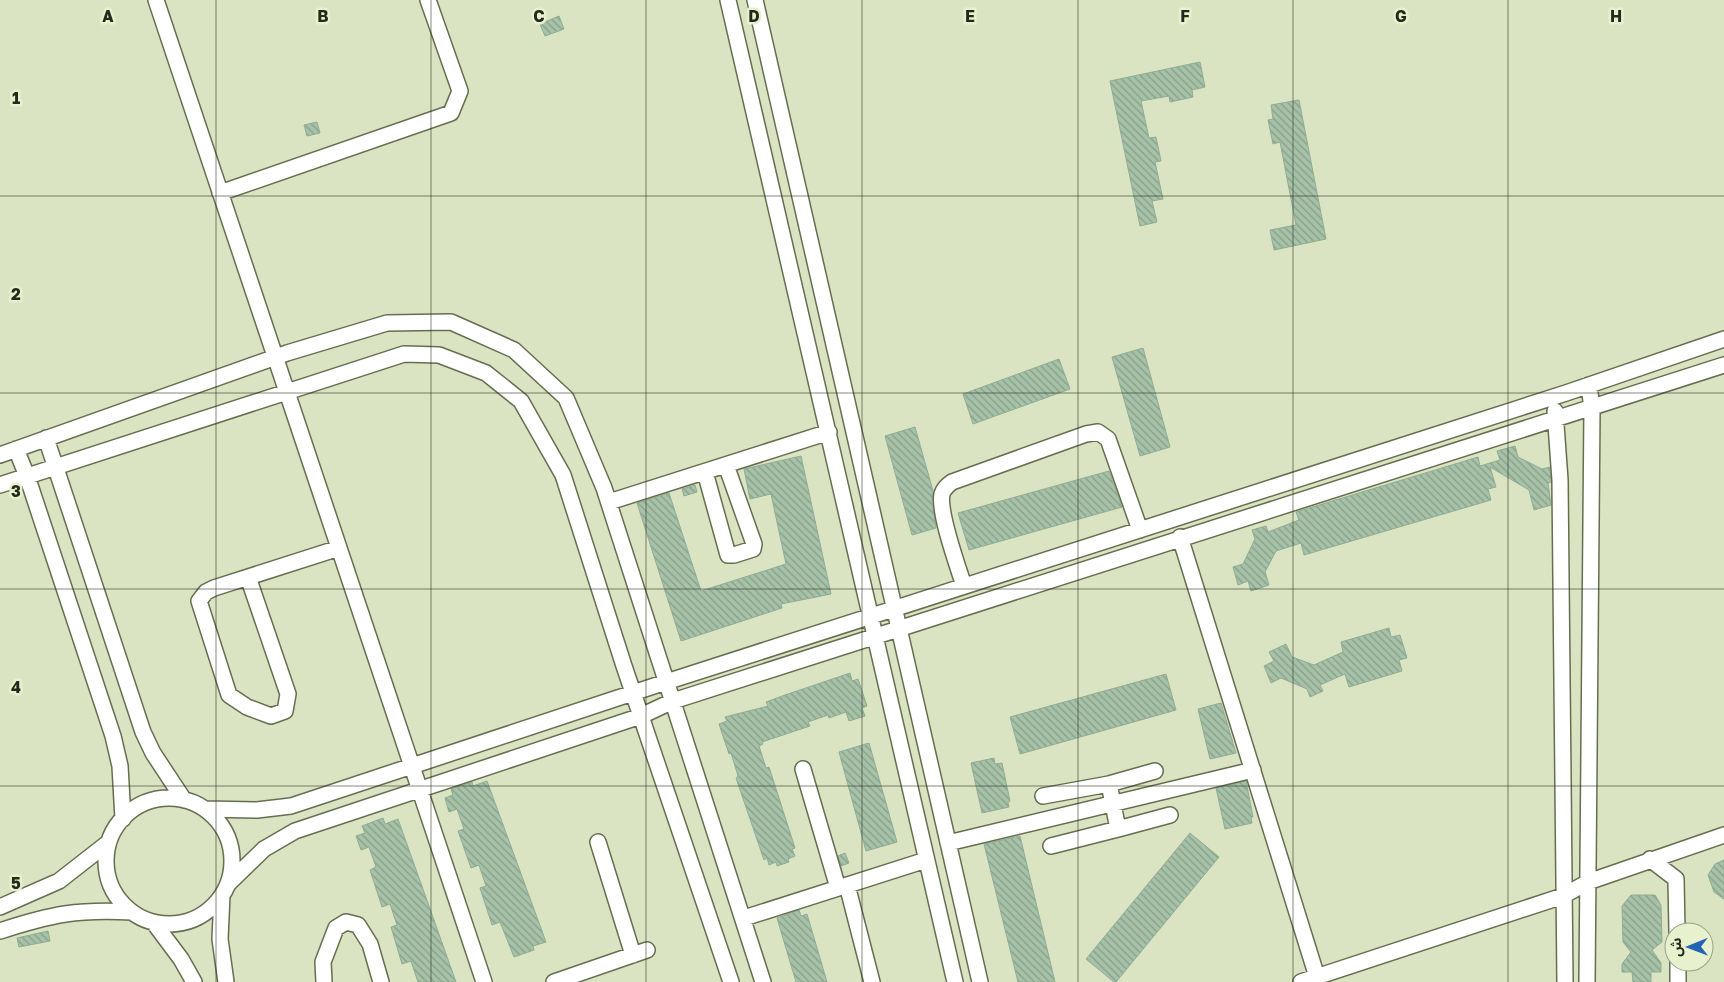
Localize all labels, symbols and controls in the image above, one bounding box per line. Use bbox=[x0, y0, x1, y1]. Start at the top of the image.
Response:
text: A bbox=[102, 6, 114, 26]
text: B bbox=[317, 6, 329, 26]
text: C bbox=[533, 6, 545, 26]
text: D bbox=[748, 6, 760, 26]
text: E bbox=[965, 6, 975, 26]
text: F bbox=[1180, 6, 1190, 26]
text: G bbox=[1395, 6, 1407, 26]
text: H bbox=[1610, 6, 1622, 26]
text: 1 bbox=[12, 88, 20, 108]
text: 2 bbox=[11, 284, 21, 304]
text: 3 bbox=[11, 481, 21, 501]
text: 4 bbox=[11, 677, 21, 697]
text: 5 bbox=[11, 873, 21, 893]
north arrow bbox=[1664, 922, 1714, 972]
text: ش bbox=[1667, 937, 1684, 957]

